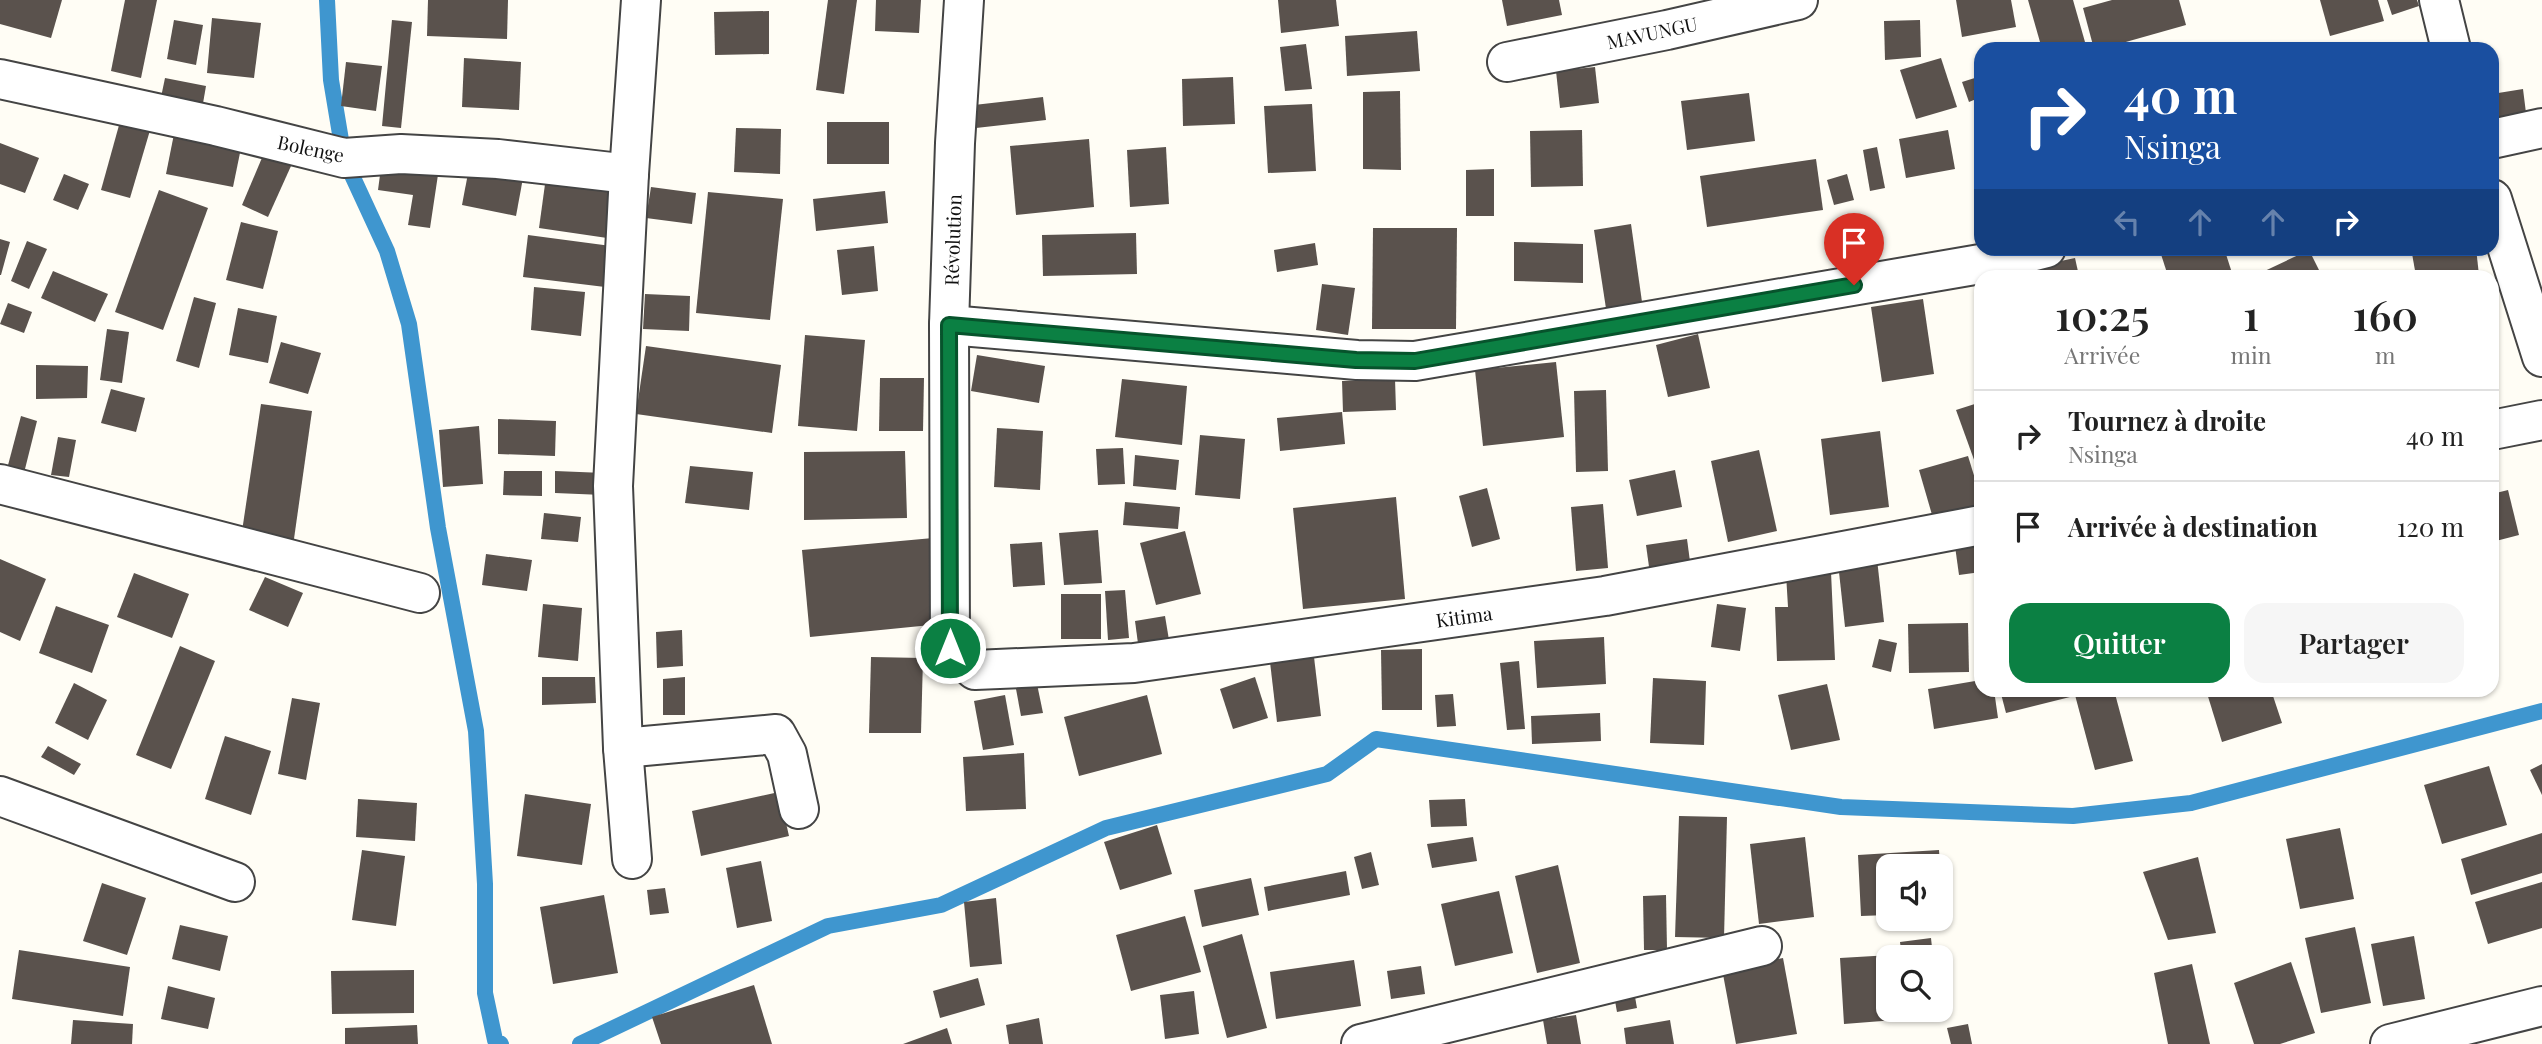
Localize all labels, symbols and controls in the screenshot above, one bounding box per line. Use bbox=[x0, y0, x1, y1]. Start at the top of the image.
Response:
street label: MAVUNGU bbox=[1604, 10, 1700, 54]
text: 40 m bbox=[2124, 61, 2237, 126]
icon: right bbox=[2009, 70, 2100, 161]
text: Nsinga bbox=[2124, 124, 2221, 167]
street label: Bolenge bbox=[275, 128, 347, 168]
street label: Révolution bbox=[937, 193, 967, 286]
icon: left bbox=[2108, 203, 2146, 241]
icon: ahead bbox=[2181, 203, 2219, 241]
icon: ahead bbox=[2254, 203, 2292, 241]
icon: right bbox=[2327, 203, 2365, 241]
pin bbox=[1824, 213, 1884, 285]
icon: arrive bbox=[1835, 224, 1873, 262]
text: 10:25 bbox=[2055, 286, 2149, 342]
text: 1 bbox=[2243, 286, 2259, 342]
text: 160 bbox=[2353, 286, 2418, 342]
text: Arrivée bbox=[2064, 339, 2140, 370]
text: min bbox=[2231, 339, 2271, 370]
text: m bbox=[2375, 339, 2395, 370]
text: Tournez à droite bbox=[2068, 403, 2266, 438]
icon: right bbox=[2009, 417, 2047, 455]
text: 40 m bbox=[2406, 418, 2464, 453]
text: Nsinga bbox=[2068, 438, 2138, 469]
icon: arrive bbox=[2009, 508, 2047, 546]
text: Arrivée à destination bbox=[2068, 509, 2318, 544]
text: 120 m bbox=[2397, 509, 2464, 544]
street label: Kitima bbox=[1434, 599, 1494, 633]
button: Quitter bbox=[2009, 603, 2230, 683]
button: Partager bbox=[2244, 603, 2464, 683]
position arrow bbox=[913, 611, 987, 685]
map controls bbox=[1876, 854, 1953, 1022]
button: sound bbox=[1876, 854, 1953, 931]
button: search bbox=[1876, 945, 1953, 1022]

